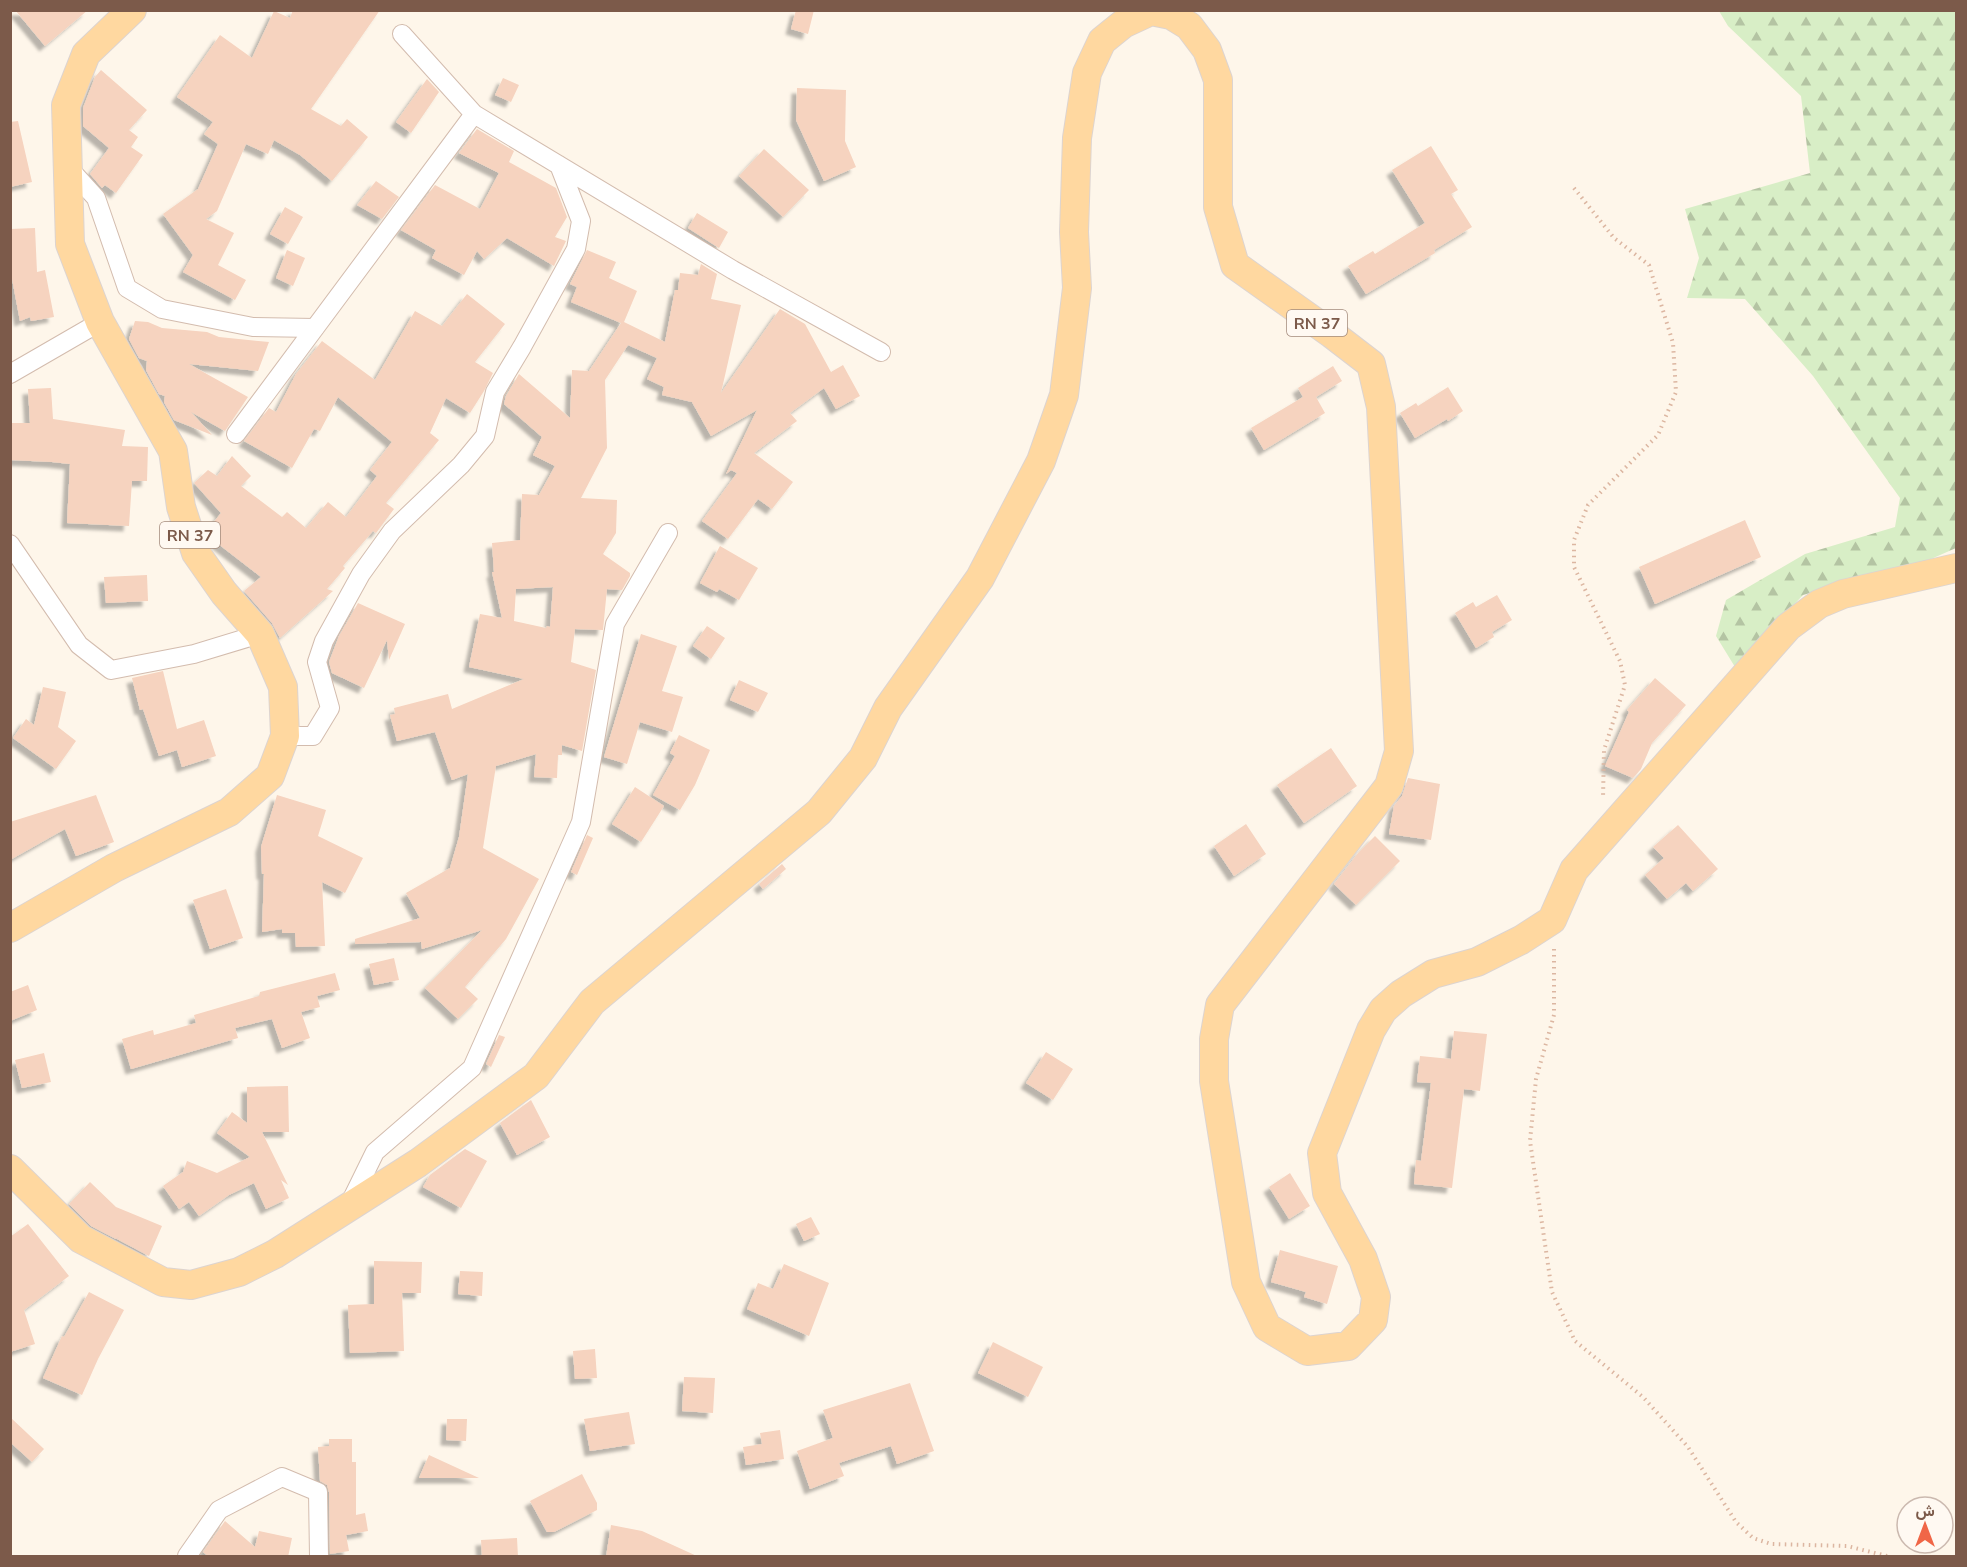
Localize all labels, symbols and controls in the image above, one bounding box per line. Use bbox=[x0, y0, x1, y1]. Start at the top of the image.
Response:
road number: RN 37 bbox=[1287, 310, 1347, 336]
road number: RN 37 bbox=[160, 522, 220, 548]
north arrow bbox=[1895, 1495, 1955, 1555]
text: ش bbox=[1915, 1500, 1935, 1522]

